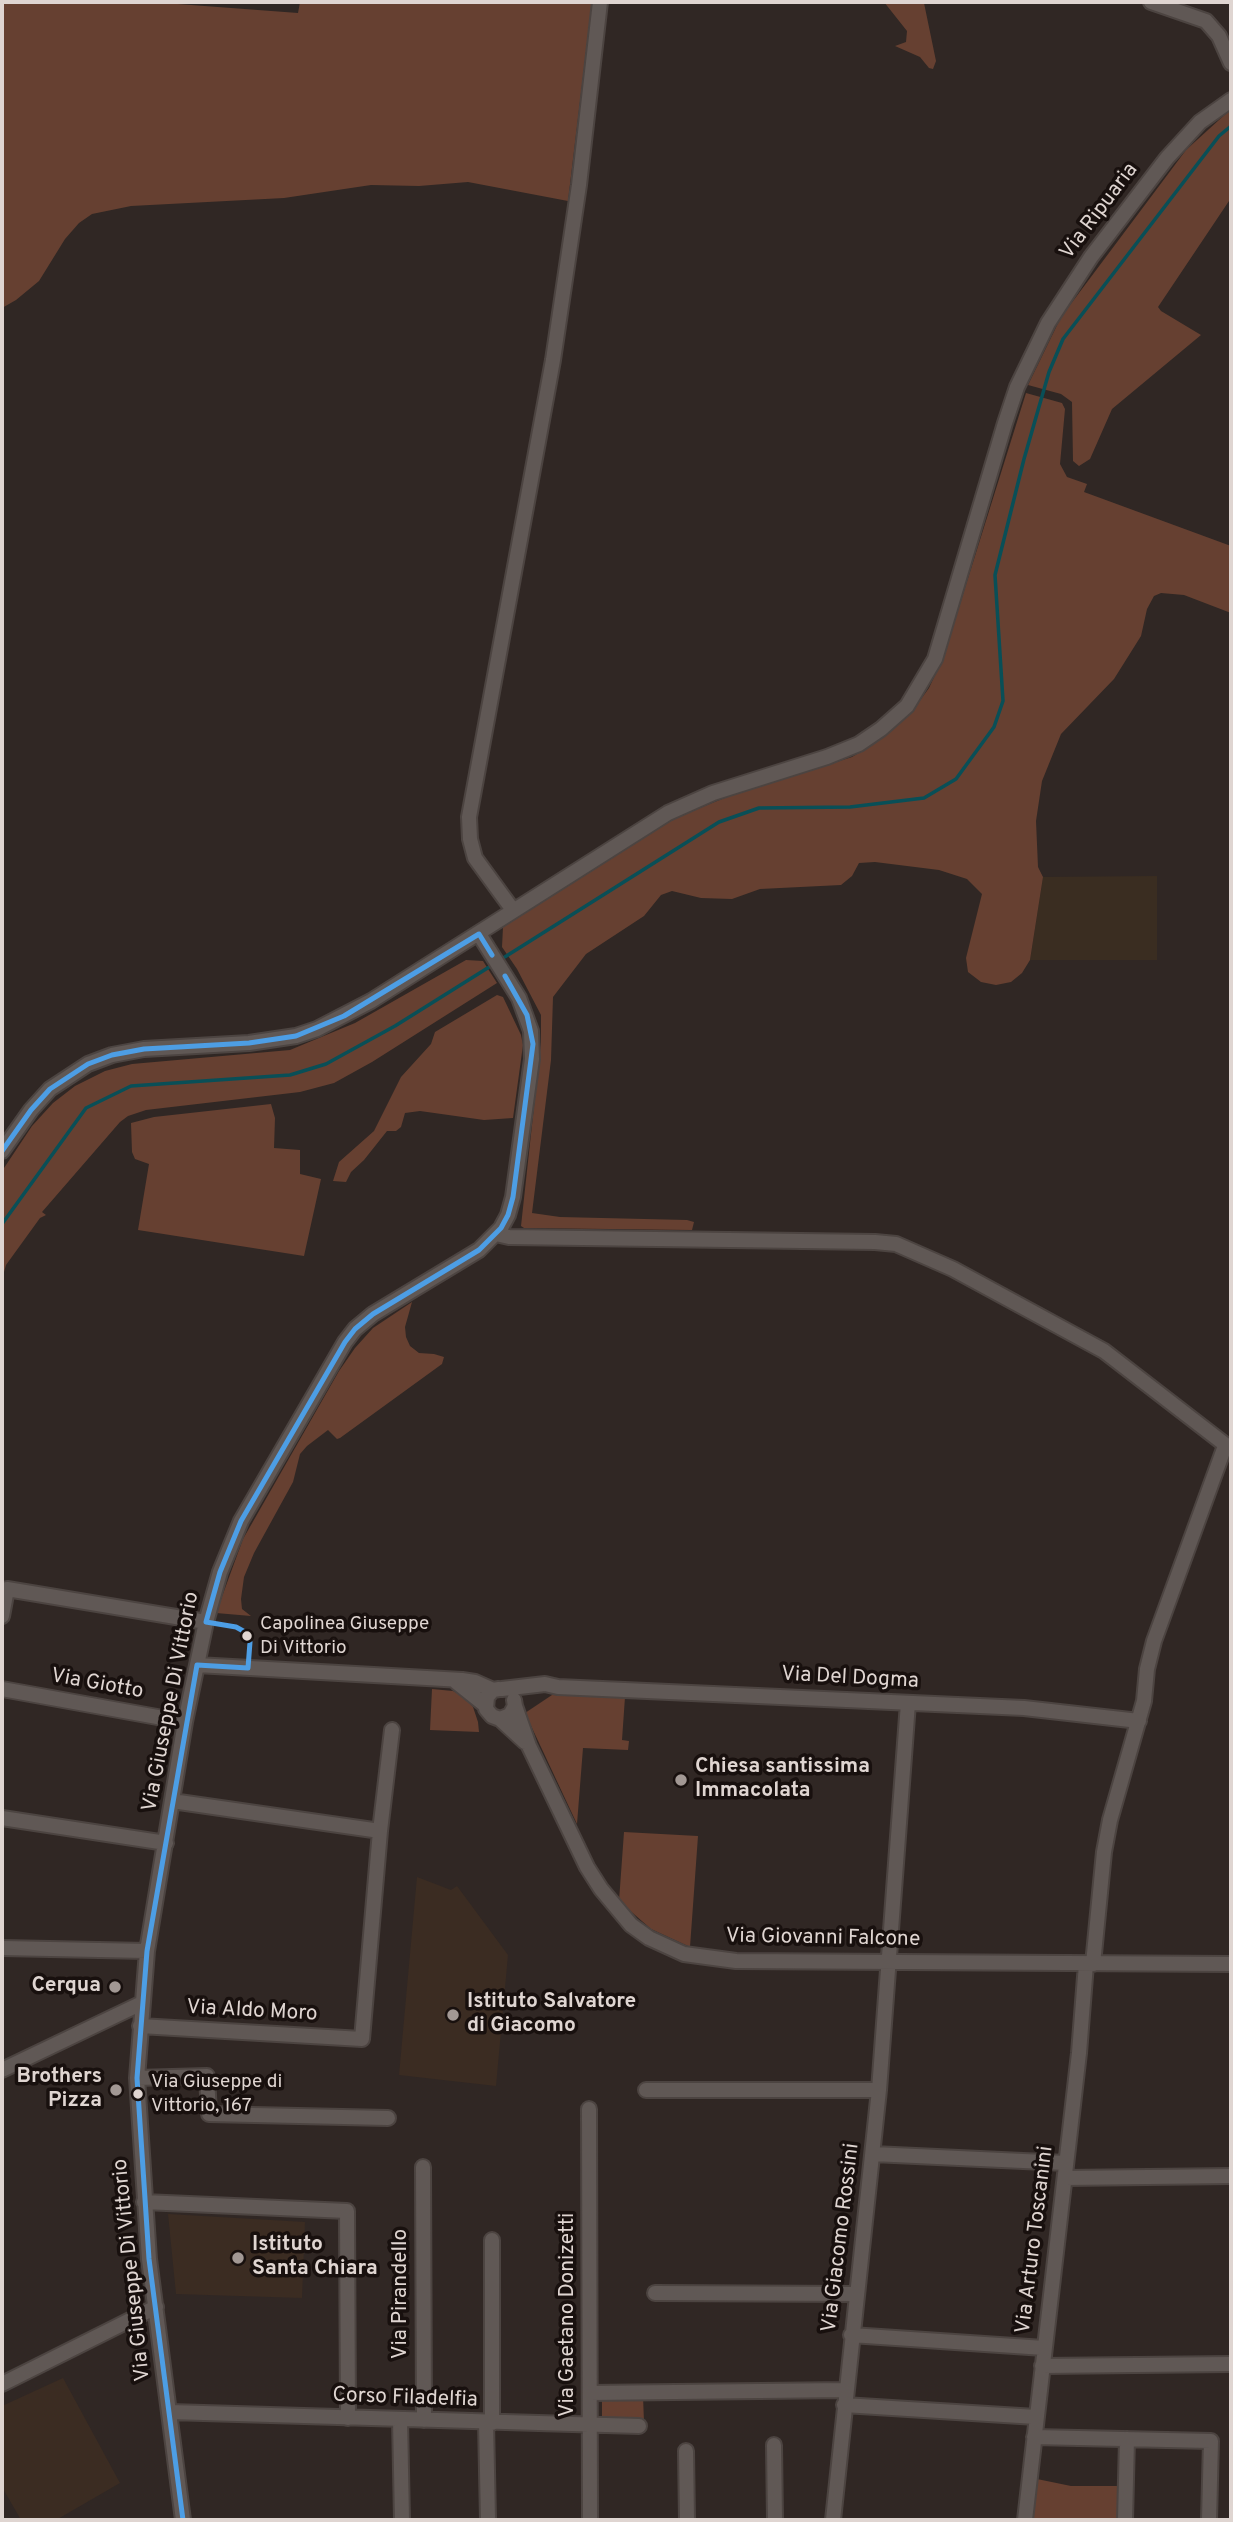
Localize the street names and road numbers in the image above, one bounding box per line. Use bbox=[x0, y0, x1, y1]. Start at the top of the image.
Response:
street label: Via Ripuaria bbox=[1056, 159, 1144, 265]
street label: Via Giuseppe Di Vittorio bbox=[138, 1590, 206, 1814]
street label: Via Del Dogma bbox=[780, 1663, 920, 1695]
street label: Via Giotto bbox=[49, 1664, 145, 1706]
street label: Via Giovanni Falcone bbox=[725, 1925, 921, 1953]
street label: Via Aldo Moro bbox=[186, 1996, 318, 2028]
street label: Via Giacomo Rossini bbox=[818, 2142, 866, 2334]
street label: Via Arturo Toscanini bbox=[1012, 2145, 1060, 2335]
street label: Via Giuseppe Di Vittorio bbox=[109, 2157, 157, 2383]
street label: Via Gaetano Donizetti bbox=[556, 2213, 582, 2417]
street label: Via Pirandello bbox=[389, 2229, 415, 2359]
street label: Corso Filadelfia bbox=[332, 2384, 478, 2414]

